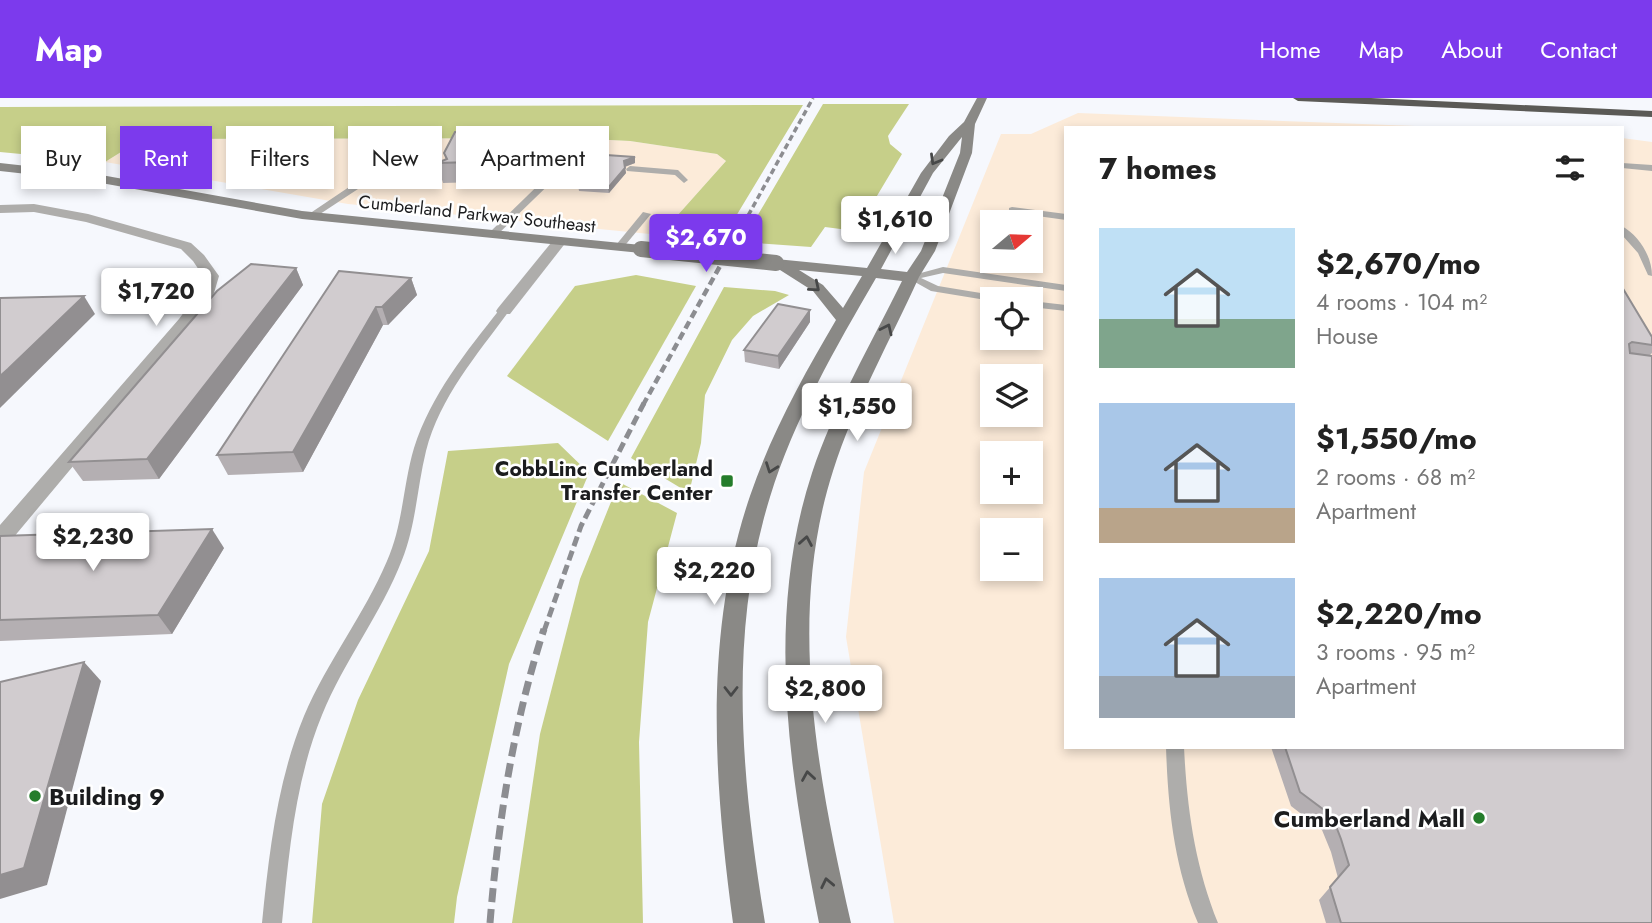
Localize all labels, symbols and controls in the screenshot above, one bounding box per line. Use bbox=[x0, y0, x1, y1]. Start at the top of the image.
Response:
text: Map bbox=[35, 26, 103, 73]
text: Home bbox=[1259, 32, 1321, 67]
text: Map bbox=[1359, 32, 1403, 67]
text: About bbox=[1441, 32, 1502, 67]
text: Contact bbox=[1540, 32, 1617, 67]
chip: Buy bbox=[21, 126, 106, 189]
chip: Rent bbox=[120, 126, 212, 189]
chip: Filters bbox=[226, 126, 334, 189]
chip: New bbox=[348, 126, 442, 189]
chip: Apartment bbox=[456, 126, 609, 189]
text: 7 homes bbox=[1099, 147, 1216, 190]
icon: filters bbox=[1551, 149, 1589, 187]
one-way arrow bbox=[930, 153, 943, 165]
street label: Cumberland Parkway Southeast bbox=[357, 189, 598, 239]
pin: $1,610 bbox=[838, 197, 952, 256]
text: $1,610 bbox=[857, 202, 933, 236]
north arrow bbox=[980, 210, 1043, 273]
map controls bbox=[980, 210, 1043, 581]
pin: $2,670 bbox=[649, 214, 763, 274]
text: $2,670 bbox=[665, 220, 747, 254]
text: $2,670/mo bbox=[1316, 242, 1481, 285]
icon: home bbox=[1155, 256, 1239, 340]
pin: $1,720 bbox=[99, 268, 213, 328]
text: $1,720 bbox=[117, 274, 195, 308]
one-way arrow bbox=[806, 279, 819, 291]
text: 4 rooms · 104 m² bbox=[1316, 285, 1487, 319]
button: locate bbox=[980, 287, 1043, 350]
text: House bbox=[1316, 319, 1378, 353]
one-way arrow bbox=[878, 324, 892, 337]
button: layers bbox=[980, 364, 1043, 427]
pin: $1,550 bbox=[800, 384, 914, 443]
text: $1,550 bbox=[818, 389, 896, 423]
text: $1,550/mo bbox=[1316, 417, 1477, 460]
icon: home bbox=[1155, 431, 1239, 515]
button: + bbox=[980, 441, 1043, 504]
place label: CobbLinc Cumberland Transfer Center bbox=[495, 454, 713, 508]
text: 2 rooms · 68 m² bbox=[1316, 460, 1475, 494]
one-way arrow bbox=[765, 461, 779, 474]
marker: CobbLinc Cumberland Transfer Center bbox=[719, 473, 735, 489]
text: Apartment bbox=[1316, 494, 1416, 528]
pin: $2,230 bbox=[36, 514, 150, 573]
button: − bbox=[980, 518, 1043, 581]
text: $2,230 bbox=[52, 519, 134, 553]
one-way arrow bbox=[798, 535, 813, 547]
pin: $2,220 bbox=[657, 547, 771, 607]
text: $2,220 bbox=[673, 553, 755, 587]
text: $2,220/mo bbox=[1316, 592, 1482, 635]
icon: home bbox=[1155, 606, 1239, 690]
text: 3 rooms · 95 m² bbox=[1316, 635, 1475, 669]
pin: $2,800 bbox=[768, 666, 882, 725]
text: Apartment bbox=[1316, 669, 1416, 703]
text: $2,800 bbox=[784, 671, 866, 705]
one-way arrow bbox=[723, 686, 739, 696]
one-way arrow bbox=[801, 770, 816, 782]
place label: Building 9 bbox=[49, 779, 165, 814]
marker: Building 9 bbox=[27, 788, 43, 804]
place label: Cumberland Mall bbox=[1274, 801, 1465, 836]
marker: Cumberland Mall bbox=[1471, 810, 1487, 826]
one-way arrow bbox=[820, 877, 835, 889]

